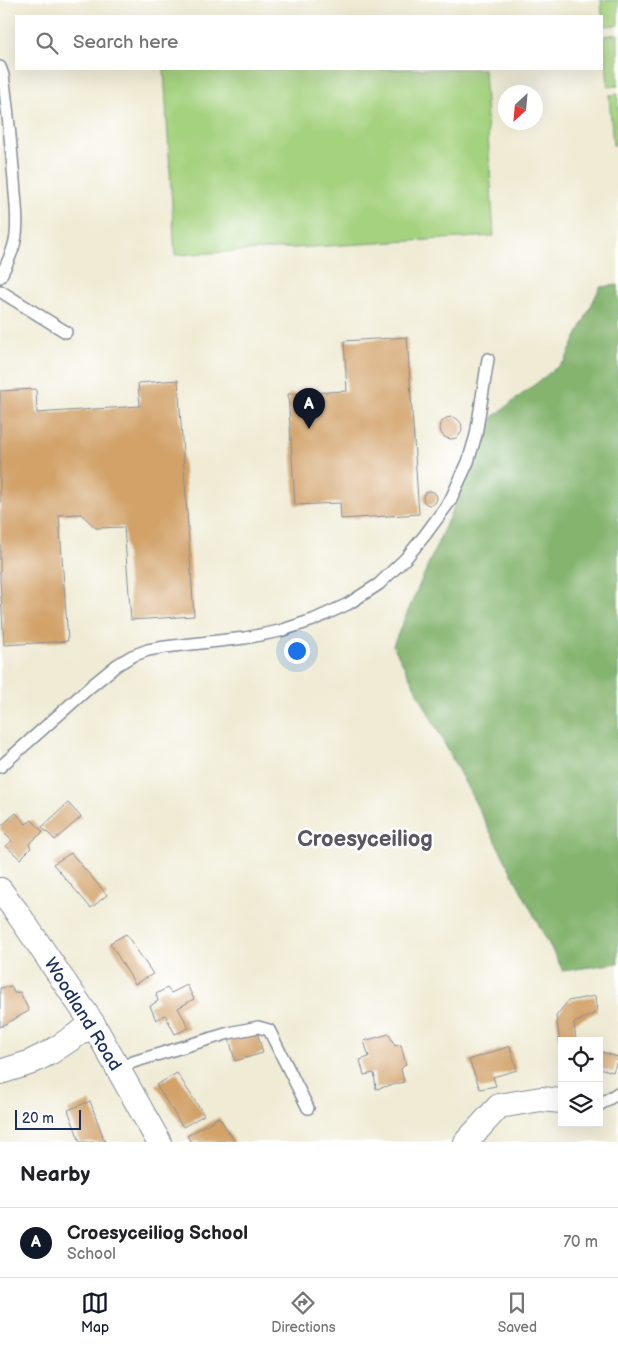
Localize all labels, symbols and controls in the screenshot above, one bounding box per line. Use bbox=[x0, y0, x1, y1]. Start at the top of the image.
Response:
search box bbox=[15, 15, 603, 70]
icon: search bbox=[33, 29, 61, 57]
text: Search here bbox=[73, 31, 178, 54]
north arrow bbox=[498, 85, 543, 130]
pin: A bbox=[293, 388, 325, 429]
your location bbox=[284, 638, 310, 664]
district label: Croesyceiliog bbox=[297, 826, 433, 853]
street label: Woodland Road bbox=[39, 954, 126, 1075]
map controls bbox=[558, 1037, 603, 1127]
button: locate bbox=[558, 1037, 603, 1082]
button: layers bbox=[558, 1082, 603, 1127]
scale bar bbox=[15, 1107, 81, 1130]
text: 20 m bbox=[22, 1110, 54, 1127]
text: Nearby bbox=[20, 1162, 90, 1187]
text: Croesyceiliog School bbox=[67, 1222, 248, 1245]
text: A bbox=[31, 1233, 41, 1252]
text: 70 m bbox=[563, 1233, 598, 1252]
text: School bbox=[67, 1245, 116, 1264]
tab: Map bbox=[81, 1289, 109, 1336]
tab: Directions bbox=[271, 1289, 336, 1336]
tab: Saved bbox=[498, 1289, 537, 1336]

